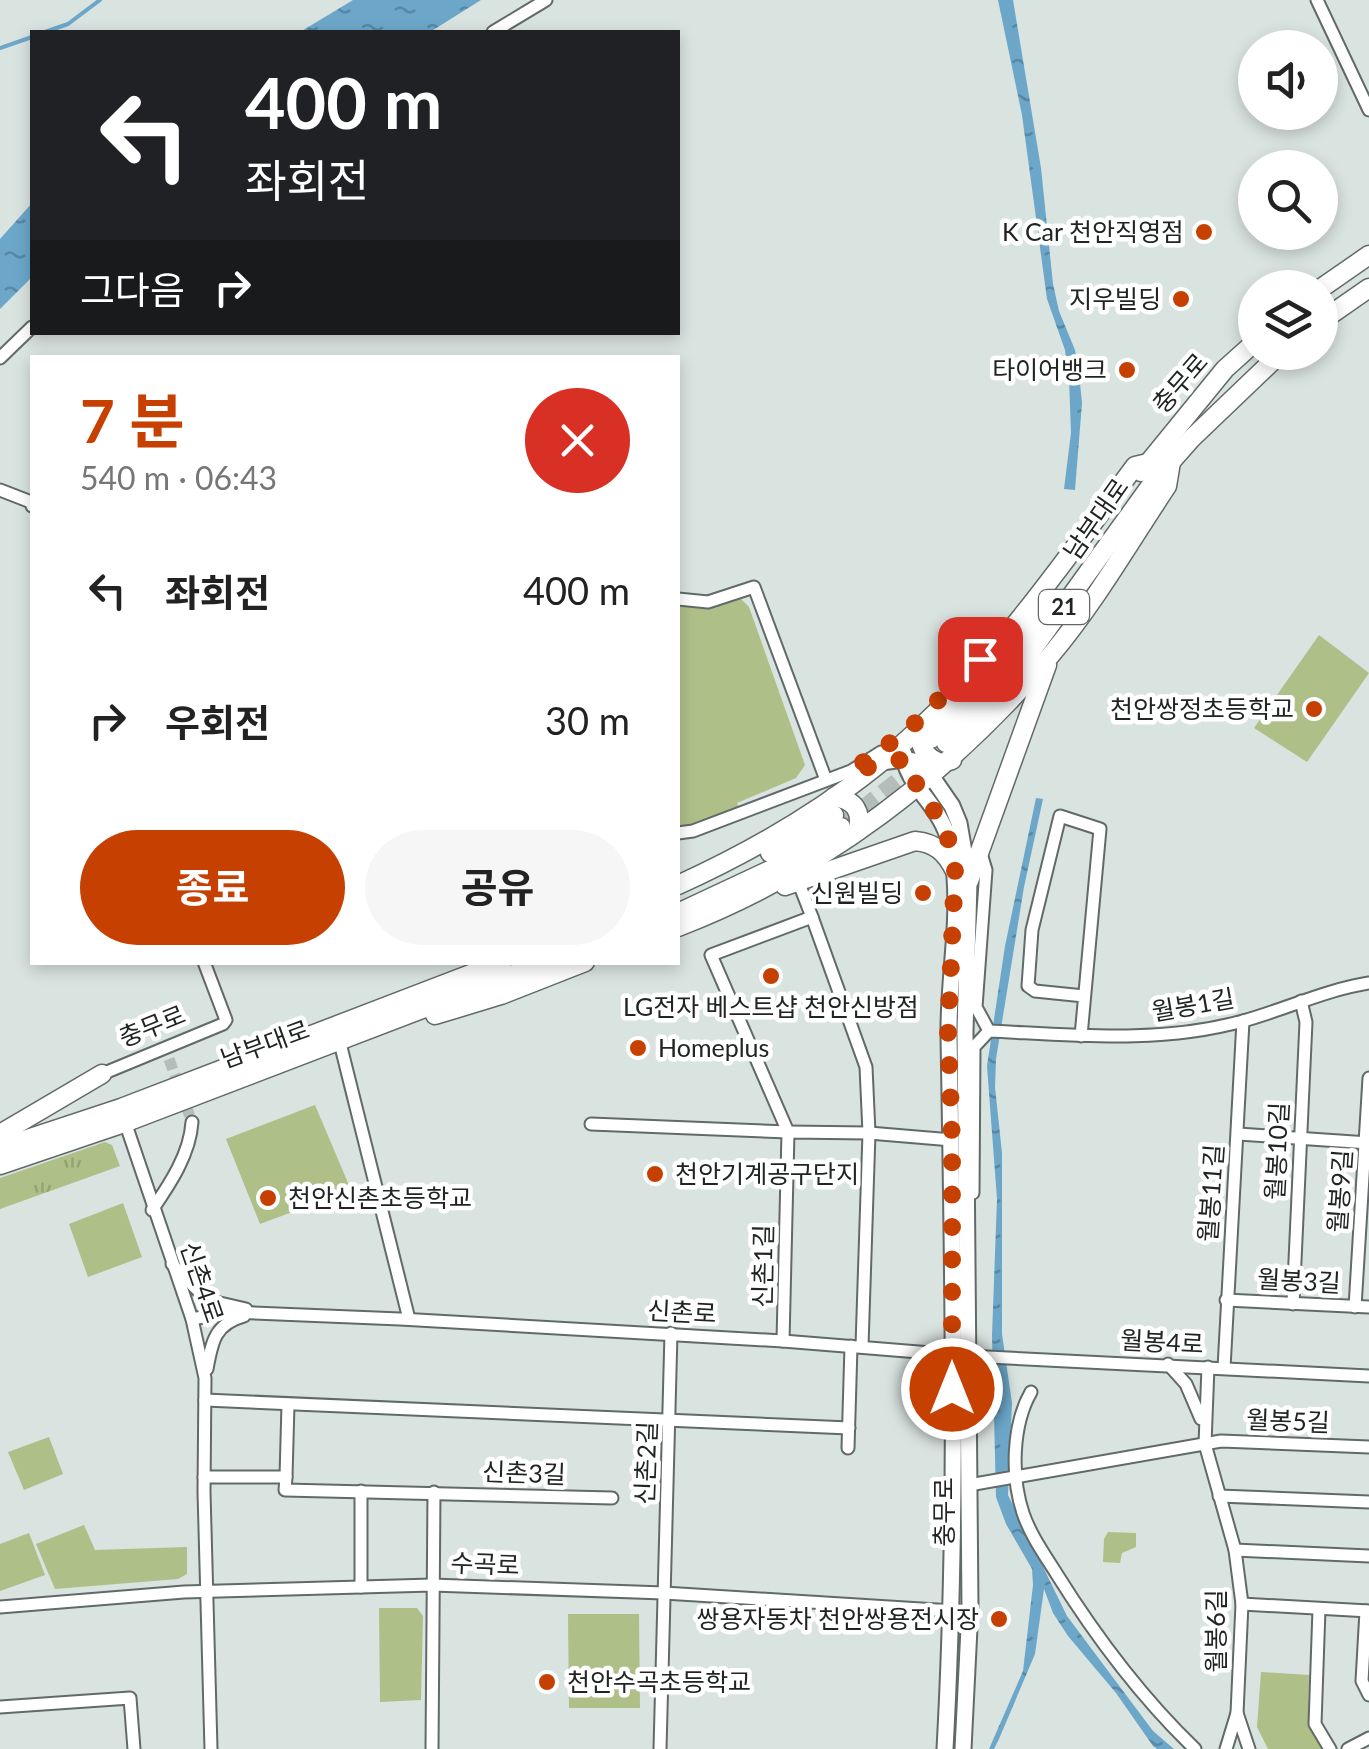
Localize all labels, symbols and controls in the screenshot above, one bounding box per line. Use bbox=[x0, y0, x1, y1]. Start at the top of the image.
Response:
map controls bbox=[1238, 30, 1338, 370]
button: sound bbox=[1238, 30, 1338, 130]
text: 400 m bbox=[245, 60, 442, 144]
icon: left bbox=[80, 70, 210, 200]
button: search bbox=[1238, 150, 1338, 250]
text: 좌회전 bbox=[245, 153, 369, 207]
place label: K Car 천안직영점 bbox=[1002, 216, 1184, 246]
marker: K Car 천안직영점 bbox=[1193, 221, 1215, 243]
icon: right bbox=[205, 260, 260, 315]
text: 그다음 bbox=[80, 266, 185, 312]
button: layers bbox=[1238, 270, 1338, 370]
place label: 지우빌딩 bbox=[1069, 283, 1161, 313]
marker: 지우빌딩 bbox=[1170, 288, 1192, 310]
street label: 충무로 bbox=[1145, 346, 1213, 418]
place label: 타이어뱅크 bbox=[992, 354, 1107, 384]
marker: 타이어뱅크 bbox=[1116, 359, 1138, 381]
text: 7 분 bbox=[80, 384, 185, 456]
button: close bbox=[525, 388, 630, 493]
text: 540 m · 06:43 bbox=[80, 458, 277, 497]
street label: 남부대로 bbox=[1057, 472, 1134, 565]
icon: left bbox=[80, 563, 135, 618]
text: 400 m bbox=[523, 567, 630, 613]
text: 좌회전 bbox=[165, 569, 270, 615]
road number: 21 bbox=[1039, 590, 1089, 624]
pin bbox=[938, 617, 1023, 702]
icon: arrive bbox=[953, 632, 1008, 687]
icon: right bbox=[80, 693, 135, 748]
place label: 천안쌍정초등학교 bbox=[1110, 693, 1294, 723]
text: 30 m bbox=[545, 697, 630, 743]
marker: 천안쌍정초등학교 bbox=[1303, 698, 1325, 720]
text: 우회전 bbox=[165, 699, 270, 745]
button: 종료 bbox=[80, 830, 345, 945]
button: 공유 bbox=[365, 830, 630, 945]
place label: 신원빌딩 bbox=[811, 877, 903, 907]
marker: 신원빌딩 bbox=[912, 882, 934, 904]
marker: LG전자 베스트샵 천안신방점 bbox=[760, 965, 782, 987]
street label: 월봉1길 bbox=[1149, 982, 1237, 1026]
place label: LG전자 베스트샵 천안신방점 bbox=[623, 991, 919, 1021]
street label: 충무로 bbox=[114, 998, 189, 1052]
street label: 남부대로 bbox=[216, 1013, 313, 1073]
place label: Homeplus bbox=[658, 1032, 769, 1062]
marker: Homeplus bbox=[627, 1037, 649, 1059]
street label: 월봉10길 bbox=[1258, 1101, 1294, 1201]
street label: 월봉11길 bbox=[1192, 1143, 1228, 1243]
street label: 월봉9길 bbox=[1321, 1148, 1357, 1234]
place label: 천안기계공구단지 bbox=[675, 1158, 859, 1188]
marker: 천안기계공구단지 bbox=[644, 1163, 666, 1185]
place label: 천안신촌초등학교 bbox=[288, 1182, 472, 1212]
marker: 천안신촌초등학교 bbox=[257, 1187, 279, 1209]
street label: 신촌1길 bbox=[746, 1224, 778, 1308]
street label: 신촌4로 bbox=[175, 1237, 231, 1326]
street label: 월봉3길 bbox=[1257, 1263, 1342, 1297]
street label: 신촌로 bbox=[647, 1294, 717, 1328]
street label: 월봉4로 bbox=[1120, 1324, 1205, 1358]
position arrow bbox=[900, 1337, 1004, 1441]
street label: 월봉5길 bbox=[1246, 1404, 1330, 1436]
street label: 신촌2길 bbox=[629, 1421, 661, 1505]
street label: 신촌3길 bbox=[482, 1456, 566, 1488]
street label: 충무로 bbox=[928, 1477, 958, 1547]
street label: 수곡로 bbox=[450, 1547, 520, 1579]
street label: 월봉6길 bbox=[1200, 1589, 1230, 1673]
place label: 쌍용자동차 천안쌍용전시장 bbox=[697, 1603, 979, 1633]
marker: 쌍용자동차 천안쌍용전시장 bbox=[988, 1608, 1010, 1630]
place label: 천안수곡초등학교 bbox=[567, 1666, 751, 1696]
marker: 천안수곡초등학교 bbox=[536, 1671, 558, 1693]

